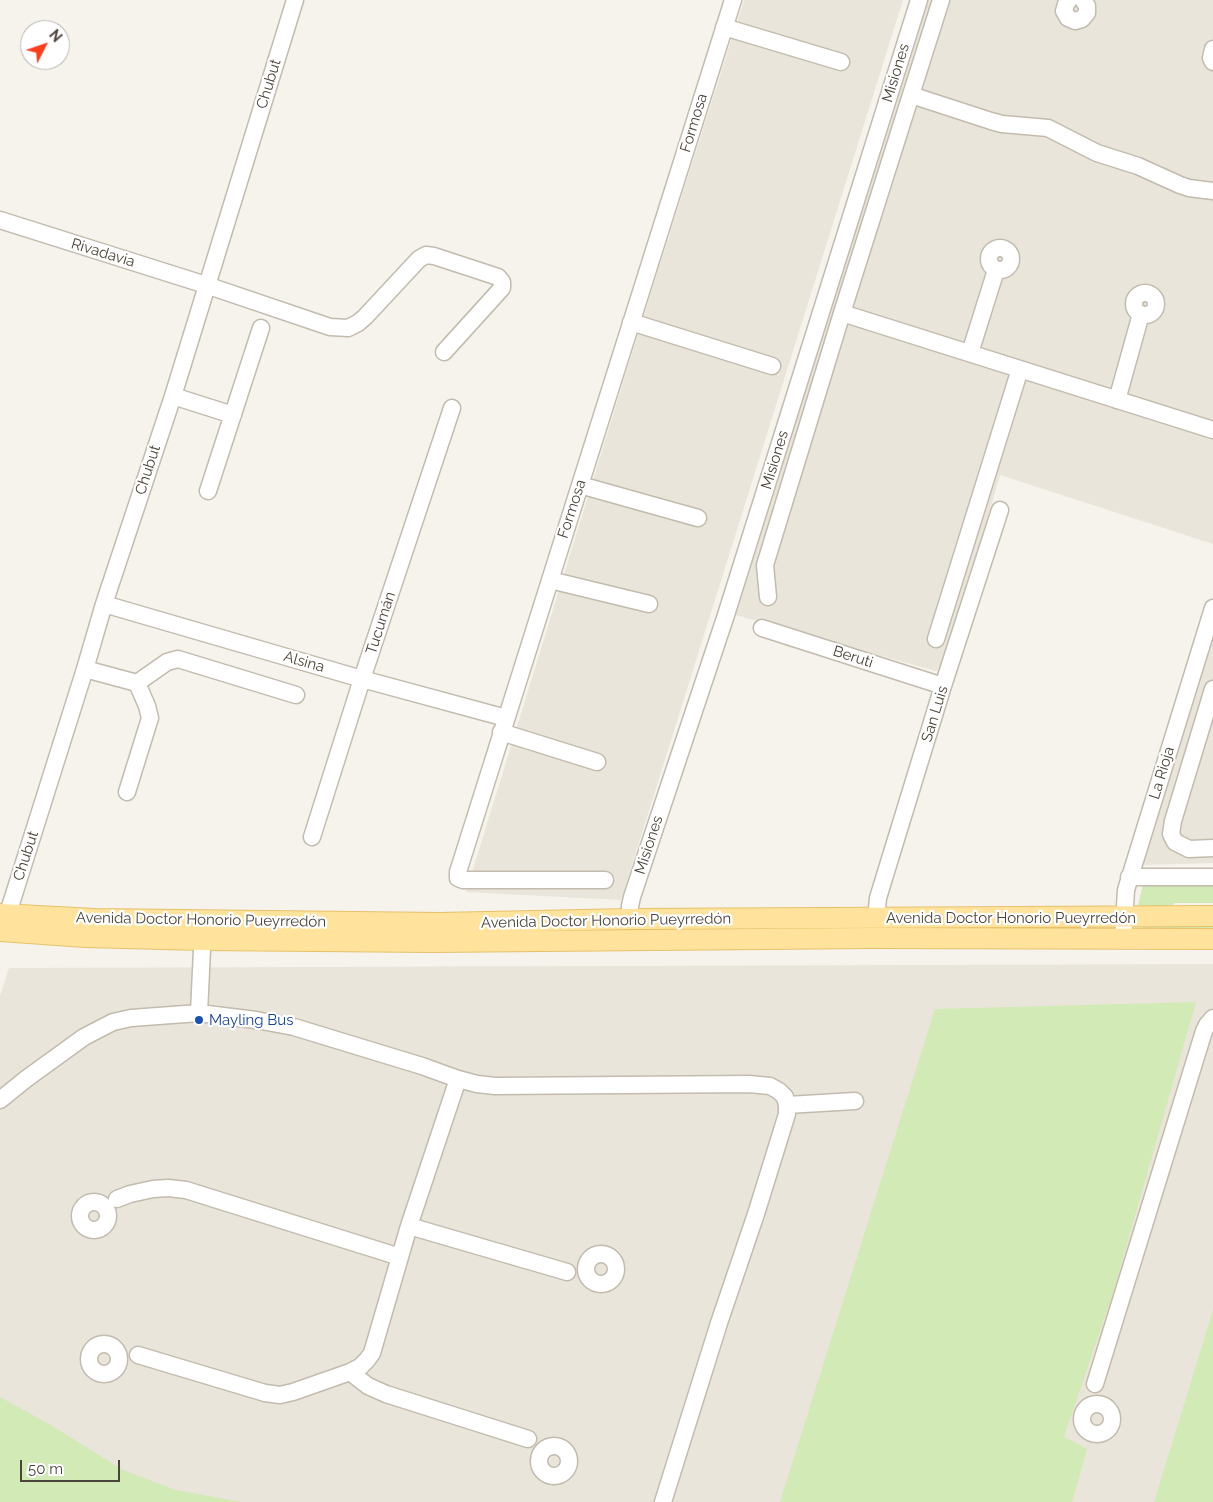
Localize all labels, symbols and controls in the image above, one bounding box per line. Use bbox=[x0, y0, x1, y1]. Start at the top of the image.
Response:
north arrow bbox=[20, 20, 70, 70]
text: N bbox=[46, 27, 65, 45]
street label: Misiones bbox=[879, 41, 913, 105]
street label: Chubut bbox=[253, 57, 285, 111]
street label: Formosa bbox=[677, 91, 711, 155]
street label: Rivadavia bbox=[69, 235, 137, 271]
street label: Misiones bbox=[758, 428, 792, 492]
street label: Chubut bbox=[132, 443, 164, 497]
street label: Formosa bbox=[554, 477, 590, 541]
street label: Tucumán bbox=[362, 589, 400, 657]
street label: Beruti bbox=[831, 642, 875, 672]
street label: Alsina bbox=[281, 648, 327, 676]
street label: San Luis bbox=[918, 684, 952, 744]
street label: La Rioja bbox=[1145, 744, 1179, 802]
street label: Misiones bbox=[631, 813, 667, 877]
street label: Chubut bbox=[10, 829, 42, 883]
street label: Avenida Doctor Honorio Pueyrredón bbox=[76, 909, 326, 931]
street label: Avenida Doctor Honorio Pueyrredón bbox=[886, 909, 1136, 927]
street label: Avenida Doctor Honorio Pueyrredón bbox=[481, 910, 731, 932]
place label: Mayling Bus bbox=[209, 1011, 293, 1029]
marker: Mayling Bus bbox=[193, 1014, 205, 1026]
scale bar bbox=[22, 1450, 122, 1482]
text: 50 m bbox=[28, 1460, 63, 1478]

